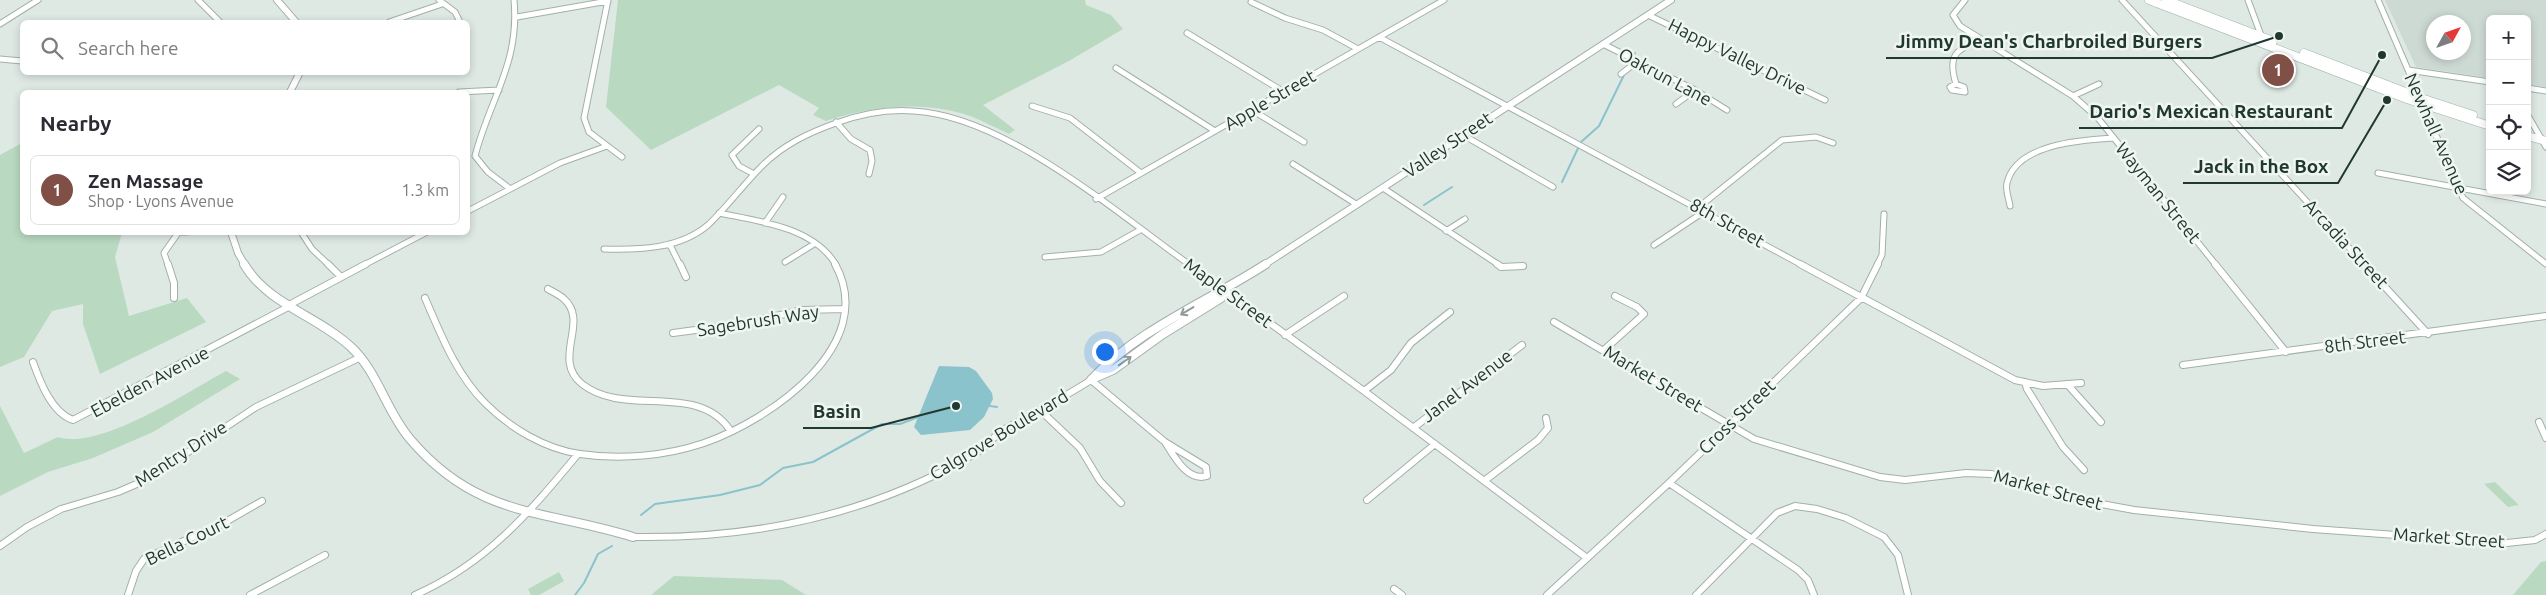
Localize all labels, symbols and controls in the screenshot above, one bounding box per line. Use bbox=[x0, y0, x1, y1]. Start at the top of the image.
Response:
street label: Happy Valley Drive bbox=[1665, 14, 1810, 98]
north arrow bbox=[2426, 15, 2471, 60]
map controls bbox=[2486, 15, 2531, 195]
button: + bbox=[2486, 15, 2531, 60]
search box bbox=[20, 20, 470, 75]
callout: Jimmy Dean's Charbroiled Burgers bbox=[1886, 24, 2212, 58]
text: Jimmy Dean's Charbroiled Burgers bbox=[1896, 30, 2202, 52]
icon: search bbox=[38, 34, 66, 62]
text: Search here bbox=[78, 37, 178, 59]
street label: Oakrun Lane bbox=[1616, 43, 1715, 109]
pin: 1 bbox=[2262, 51, 2294, 89]
button: − bbox=[2486, 60, 2531, 105]
street label: Apple Street bbox=[1220, 65, 1319, 133]
street label: Newhall Avenue bbox=[2401, 70, 2473, 197]
callout: Dario's Mexican Restaurant bbox=[2079, 94, 2342, 128]
text: Dario's Mexican Restaurant bbox=[2089, 100, 2333, 122]
button: locate bbox=[2486, 105, 2531, 150]
street label: Valley Street bbox=[1399, 107, 1496, 181]
text: Nearby bbox=[40, 111, 111, 135]
street label: Wayman Street bbox=[2112, 138, 2205, 247]
callout: Jack in the Box bbox=[2183, 149, 2338, 183]
button: layers bbox=[2486, 150, 2531, 195]
text: Jack in the Box bbox=[2194, 155, 2329, 177]
text: Zen Massage bbox=[88, 170, 203, 192]
text: 1 bbox=[52, 181, 62, 199]
text: 1.3 km bbox=[401, 181, 449, 199]
text: Shop · Lyons Avenue bbox=[88, 192, 234, 210]
street label: 8th Street bbox=[1687, 194, 1768, 251]
street label: Arcadia Street bbox=[2300, 195, 2393, 292]
street label: Maple Street bbox=[1180, 253, 1277, 331]
street label: Sagebrush Way bbox=[696, 300, 820, 340]
one-way arrow bbox=[1181, 306, 1195, 316]
street label: 8th Street bbox=[2323, 326, 2407, 356]
your location bbox=[1092, 339, 1118, 365]
street label: Market Street bbox=[1600, 341, 1707, 416]
street label: Ebelden Avenue bbox=[87, 342, 212, 421]
street label: Janel Avenue bbox=[1417, 345, 1515, 426]
one-way arrow bbox=[1118, 356, 1132, 366]
street label: Cross Street bbox=[1694, 375, 1779, 458]
street label: Calgrove Boulevard bbox=[926, 385, 1071, 483]
callout: Basin bbox=[803, 394, 871, 428]
text: Basin bbox=[813, 400, 861, 422]
street label: Mentry Drive bbox=[131, 416, 230, 490]
street label: Market Street bbox=[1992, 465, 2105, 513]
street label: Bella Court bbox=[142, 511, 231, 569]
street label: Market Street bbox=[2393, 523, 2506, 551]

